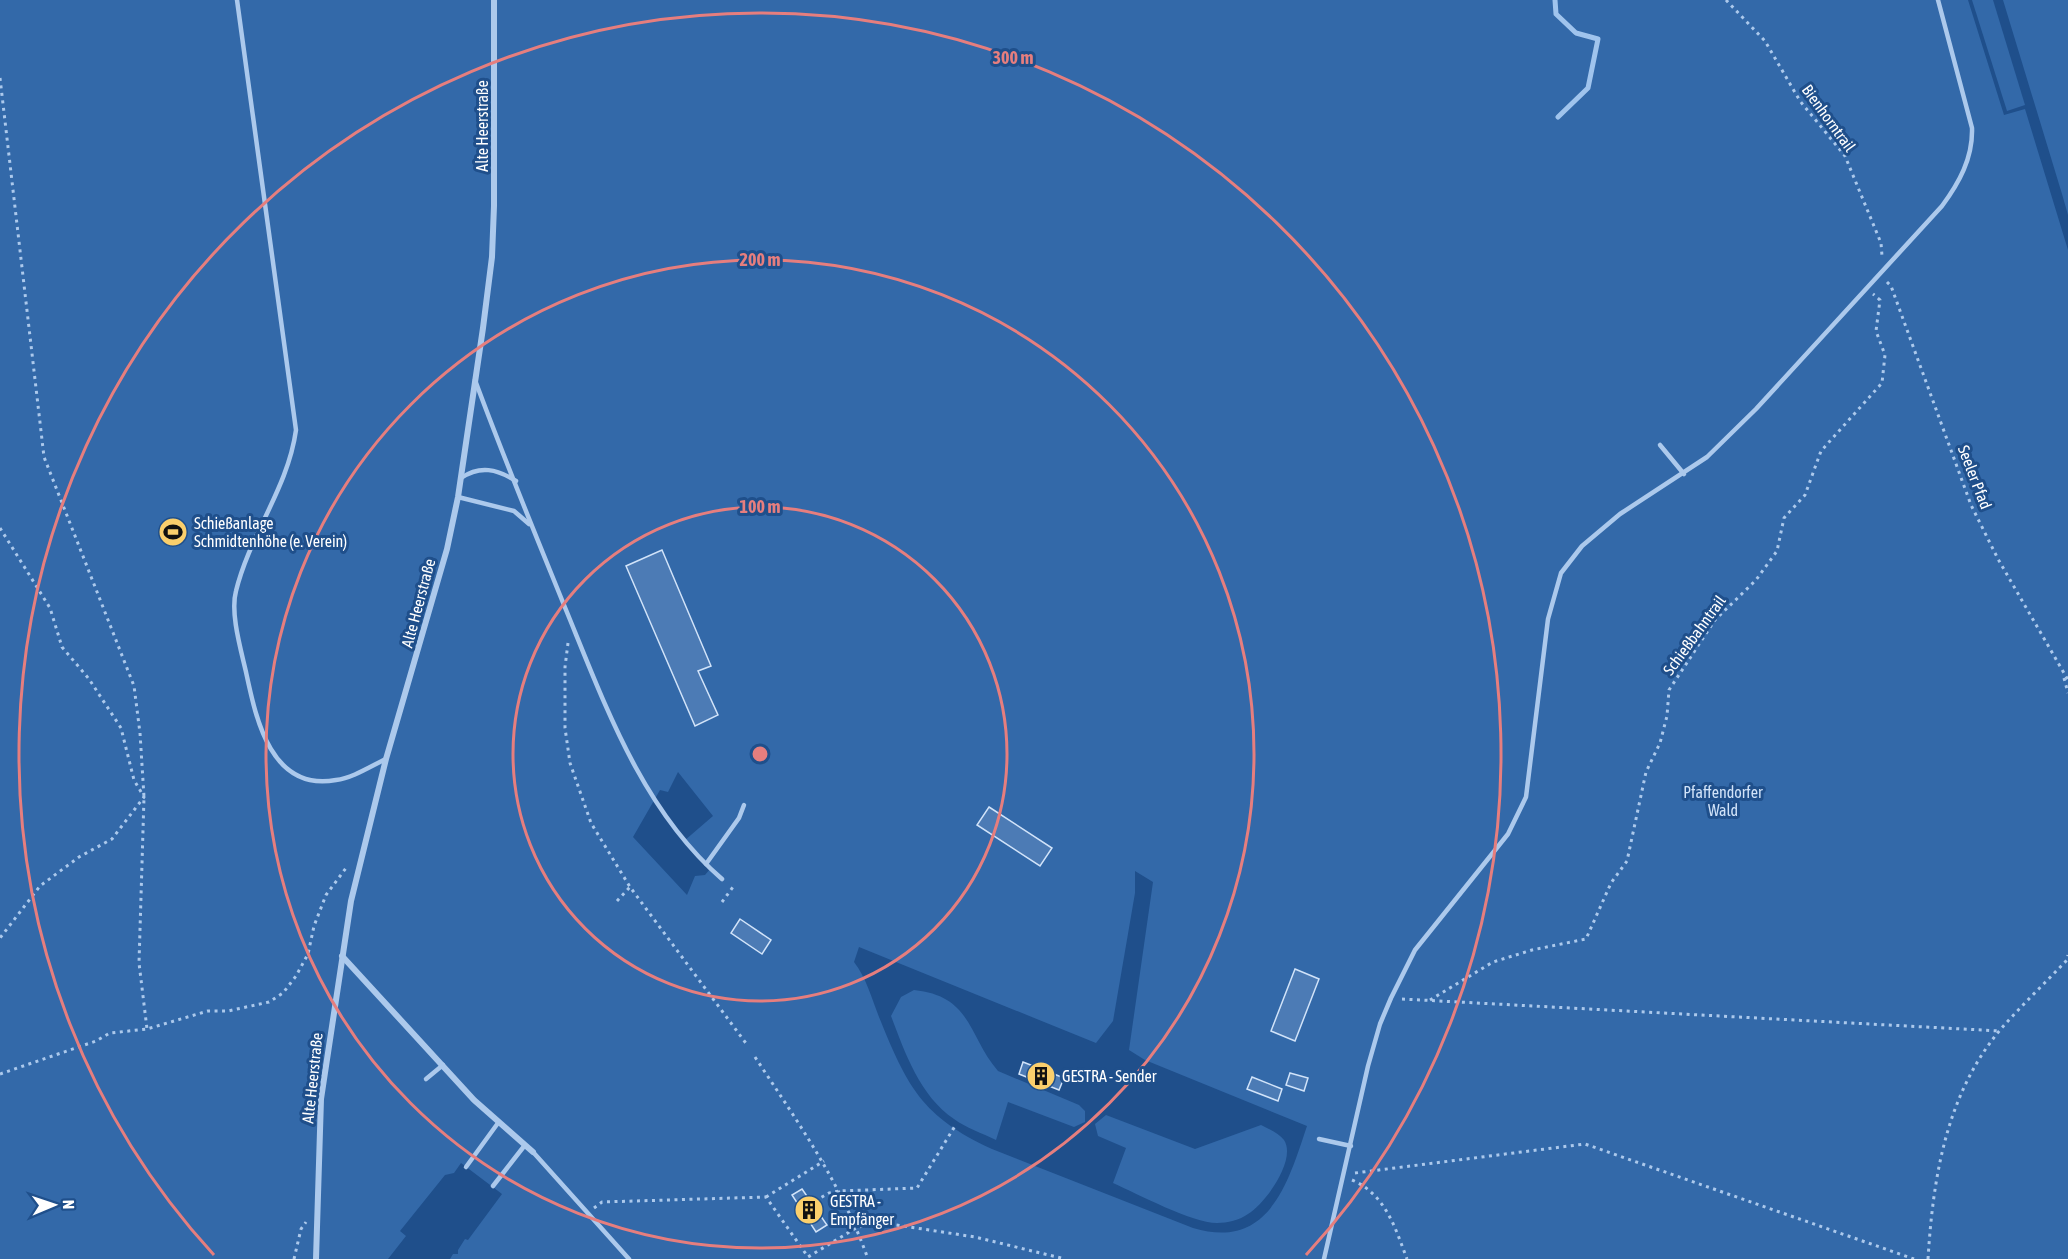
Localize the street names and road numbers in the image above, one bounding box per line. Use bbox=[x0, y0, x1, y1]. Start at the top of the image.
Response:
street label: Alte Heerstraße bbox=[473, 80, 491, 172]
street label: Bienhorntrail bbox=[1799, 81, 1860, 156]
street label: Seeler Pfad bbox=[1955, 443, 1995, 511]
street label: Alte Heerstraße bbox=[397, 557, 439, 649]
street label: Schießbahntrail bbox=[1659, 591, 1729, 678]
street label: Alte Heerstraße bbox=[298, 1032, 326, 1124]

